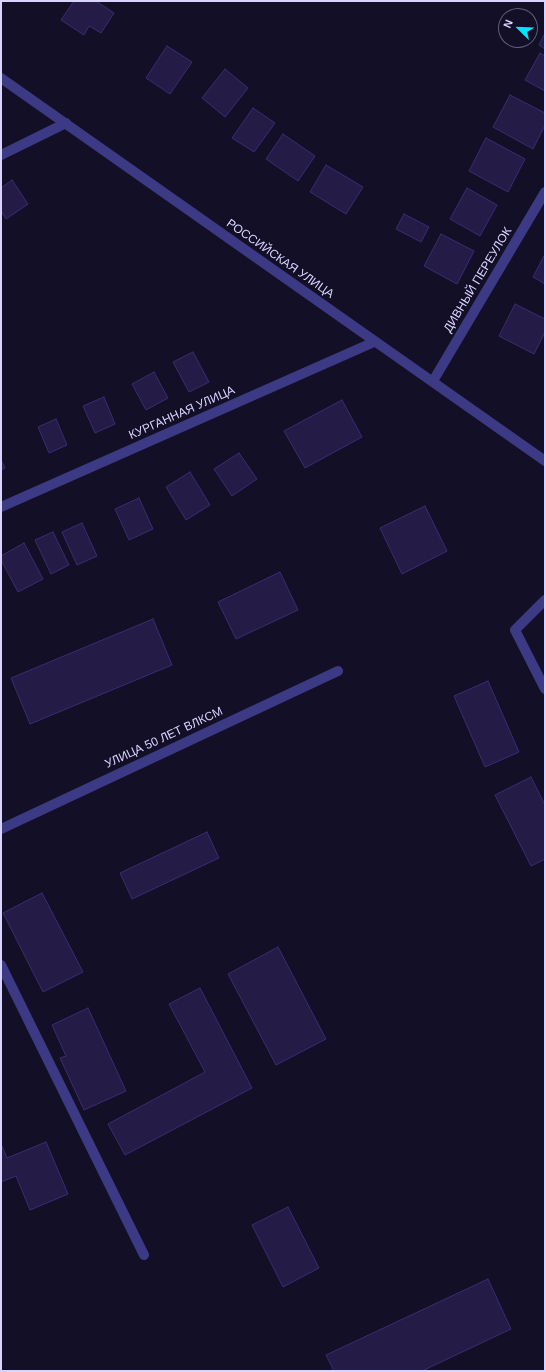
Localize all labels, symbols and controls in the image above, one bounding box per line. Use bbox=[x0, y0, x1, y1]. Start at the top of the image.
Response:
north arrow bbox=[498, 8, 538, 48]
text: N bbox=[501, 18, 515, 30]
street label: РОССИЙСКАЯ УЛИЦА bbox=[223, 216, 337, 302]
street label: ДИВНЫЙ ПЕРЕУЛОК bbox=[441, 225, 515, 335]
street label: КУРГАННАЯ УЛИЦА bbox=[127, 383, 237, 443]
street label: УЛИЦА 50 ЛЕТ ВЛКСМ bbox=[103, 704, 225, 772]

